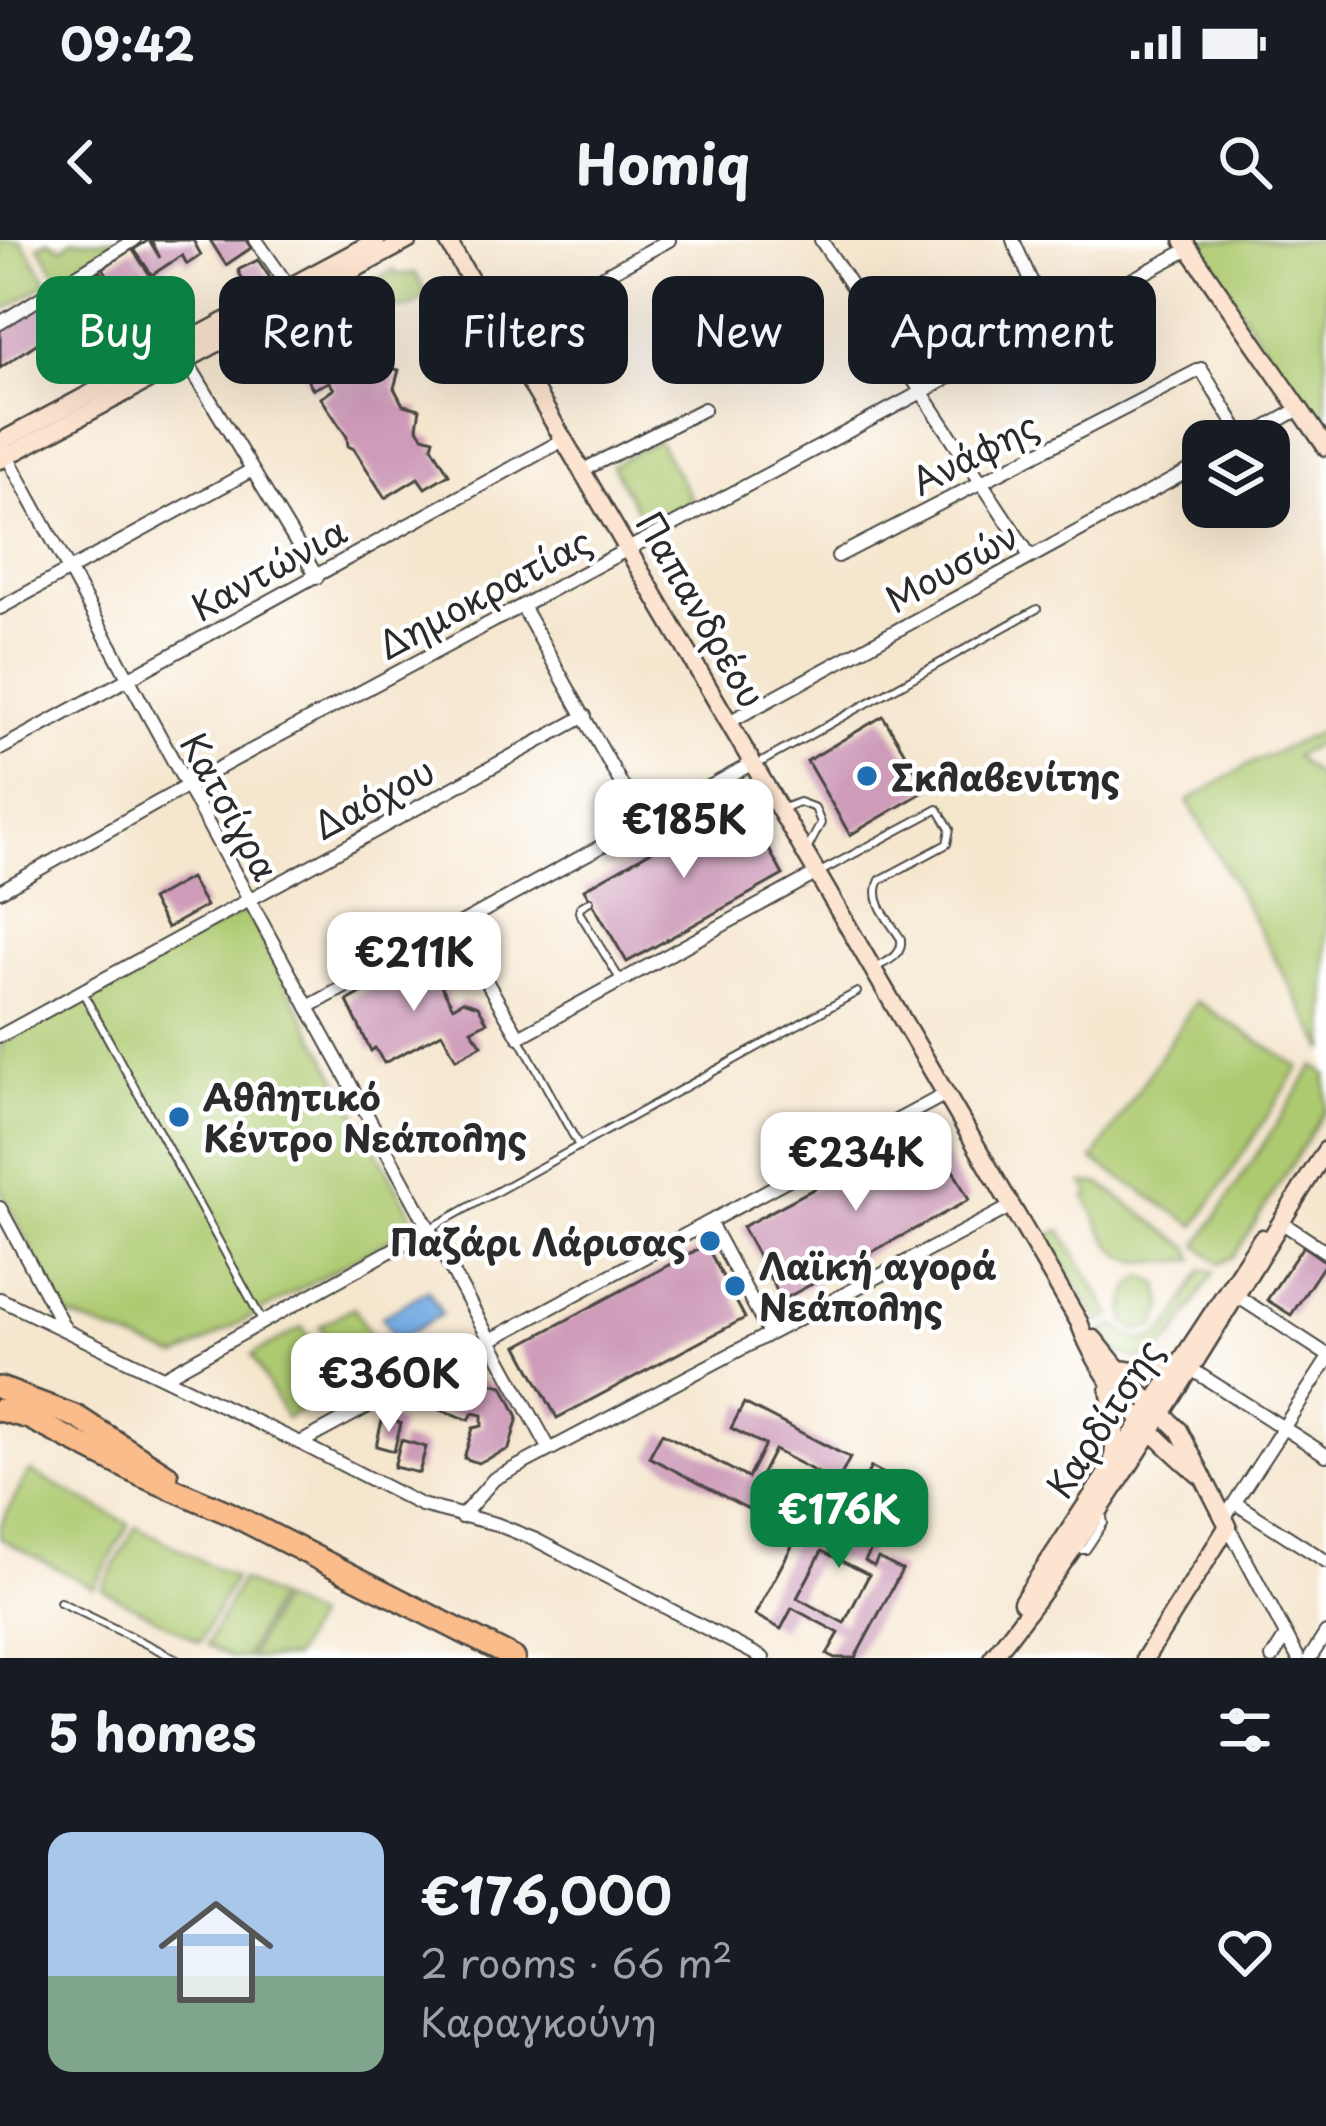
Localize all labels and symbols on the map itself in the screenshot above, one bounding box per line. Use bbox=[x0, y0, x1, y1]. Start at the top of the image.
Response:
street label: Ανάφης bbox=[901, 397, 1047, 507]
street label: Παπανδρέου bbox=[624, 501, 780, 717]
street label: Καντώνια bbox=[180, 503, 356, 633]
street label: Μουσών bbox=[875, 507, 1027, 625]
street label: Δημοκρατίας bbox=[367, 513, 601, 671]
street label: Κατσίγρα bbox=[168, 722, 294, 890]
street label: Δαόχου bbox=[303, 743, 443, 851]
place label: Σκλαβενίτης bbox=[891, 749, 1120, 803]
marker: Σκλαβενίτης bbox=[854, 763, 880, 789]
pin: €185K bbox=[600, 779, 768, 881]
pin: €211K bbox=[330, 912, 498, 1014]
place label: Αθλητικό Κέντρο Νεάπολης bbox=[203, 1069, 527, 1164]
marker: Αθλητικό Κέντρο Νεάπολης bbox=[166, 1104, 192, 1130]
pin: €234K bbox=[772, 1112, 940, 1214]
place label: Παζάρι Λάρισας bbox=[390, 1214, 686, 1268]
marker: Παζάρι Λάρισας bbox=[697, 1228, 723, 1254]
place label: Λαϊκή αγορά Νεάπολης bbox=[759, 1238, 997, 1333]
marker: Λαϊκή αγορά Νεάπολης bbox=[722, 1273, 748, 1299]
street label: Καρδίτσης bbox=[1031, 1328, 1175, 1508]
pin: €360K bbox=[305, 1333, 473, 1435]
pin: €176K bbox=[755, 1469, 923, 1571]

